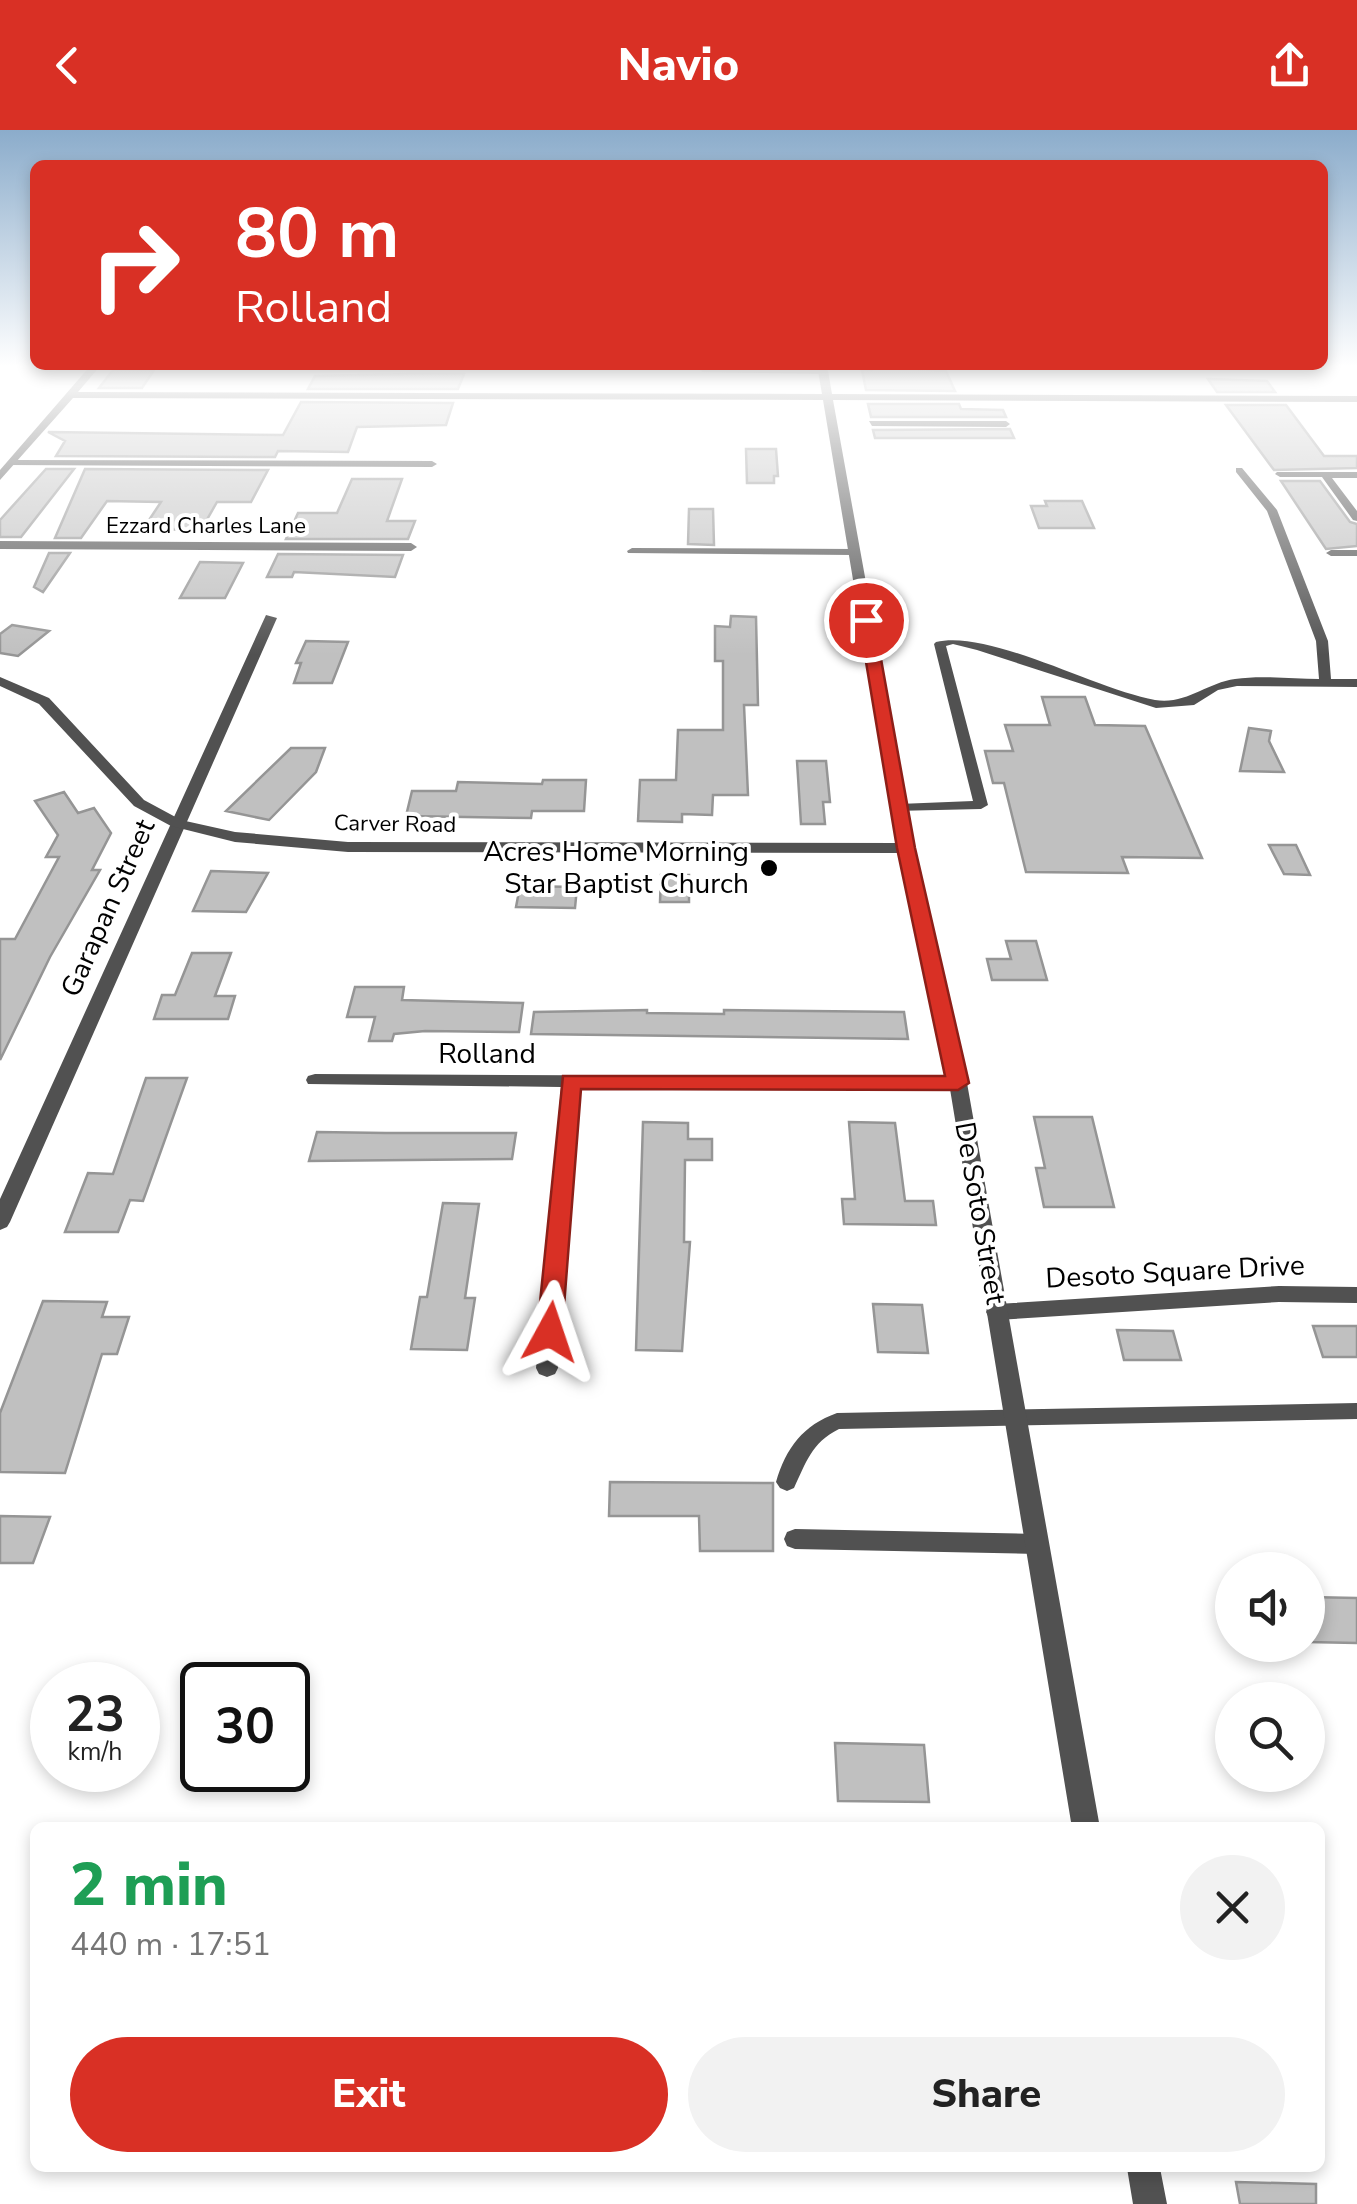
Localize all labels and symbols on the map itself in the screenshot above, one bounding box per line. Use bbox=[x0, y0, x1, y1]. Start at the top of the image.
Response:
street label: Ezzard Charles Lane bbox=[106, 511, 306, 541]
pin bbox=[824, 578, 909, 663]
street label: Carver Road bbox=[334, 808, 456, 840]
street label: Garapan Street bbox=[52, 813, 164, 1003]
place label: Acres Home Morning Star Baptist Church bbox=[483, 833, 749, 903]
marker: Acres Home Morning Star Baptist Church bbox=[758, 857, 780, 879]
street label: Rolland bbox=[438, 1035, 536, 1073]
street label: De Soto Street bbox=[945, 1119, 1015, 1307]
street label: Desoto Square Drive bbox=[1044, 1246, 1306, 1298]
position arrow bbox=[498, 1280, 602, 1384]
speed limit sign: 30 bbox=[180, 1662, 310, 1792]

